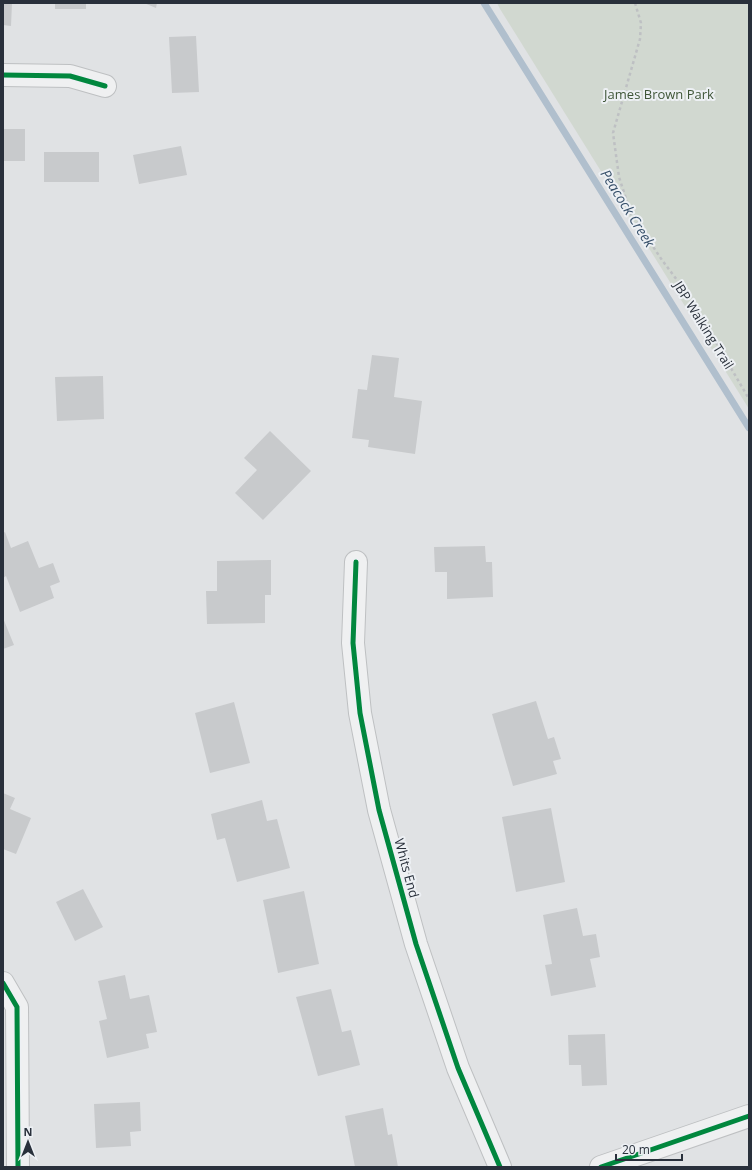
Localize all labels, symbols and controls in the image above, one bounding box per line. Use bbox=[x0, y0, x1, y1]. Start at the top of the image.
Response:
park label: James Brown Park bbox=[602, 85, 714, 103]
water label: Peacock Creek bbox=[597, 165, 660, 251]
street label: JBP Walking Trail bbox=[669, 276, 738, 372]
street label: Whits End bbox=[390, 836, 424, 900]
north arrow bbox=[8, 1122, 48, 1162]
text: N bbox=[24, 1124, 32, 1139]
scale bar bbox=[616, 1136, 682, 1162]
text: 20 m bbox=[622, 1141, 650, 1158]

